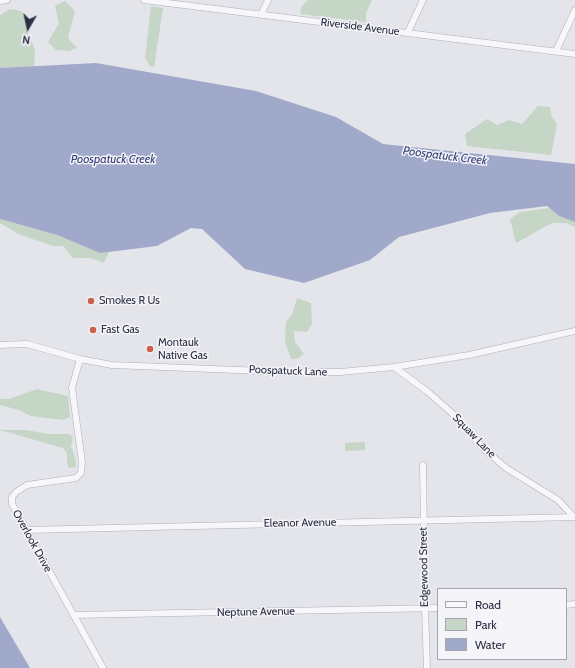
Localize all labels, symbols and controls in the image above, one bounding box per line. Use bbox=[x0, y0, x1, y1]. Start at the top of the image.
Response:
north arrow bbox=[8, 8, 48, 48]
street label: Riverside Avenue bbox=[320, 16, 400, 38]
text: N bbox=[21, 32, 31, 47]
water label: Poospatuck Creek bbox=[402, 144, 488, 168]
water label: Poospatuck Creek bbox=[71, 152, 155, 166]
place label: Smokes R Us bbox=[99, 294, 160, 308]
marker: Smokes R Us bbox=[86, 296, 96, 306]
place label: Fast Gas bbox=[101, 323, 139, 337]
marker: Fast Gas bbox=[88, 325, 98, 335]
place label: Montauk Native Gas bbox=[158, 336, 207, 362]
marker: Montauk Native Gas bbox=[145, 344, 155, 354]
street label: Poospatuck Lane bbox=[249, 363, 327, 379]
street label: Squaw Lane bbox=[450, 411, 498, 461]
street label: Overlook Drive bbox=[9, 507, 55, 575]
street label: Eleanor Avenue bbox=[264, 516, 336, 530]
street label: Edgewood Street bbox=[417, 527, 431, 607]
legend bbox=[437, 588, 567, 660]
text: Road bbox=[475, 597, 501, 612]
street label: Neptune Avenue bbox=[217, 605, 295, 619]
text: Park bbox=[475, 617, 497, 632]
text: Water bbox=[475, 637, 505, 652]

